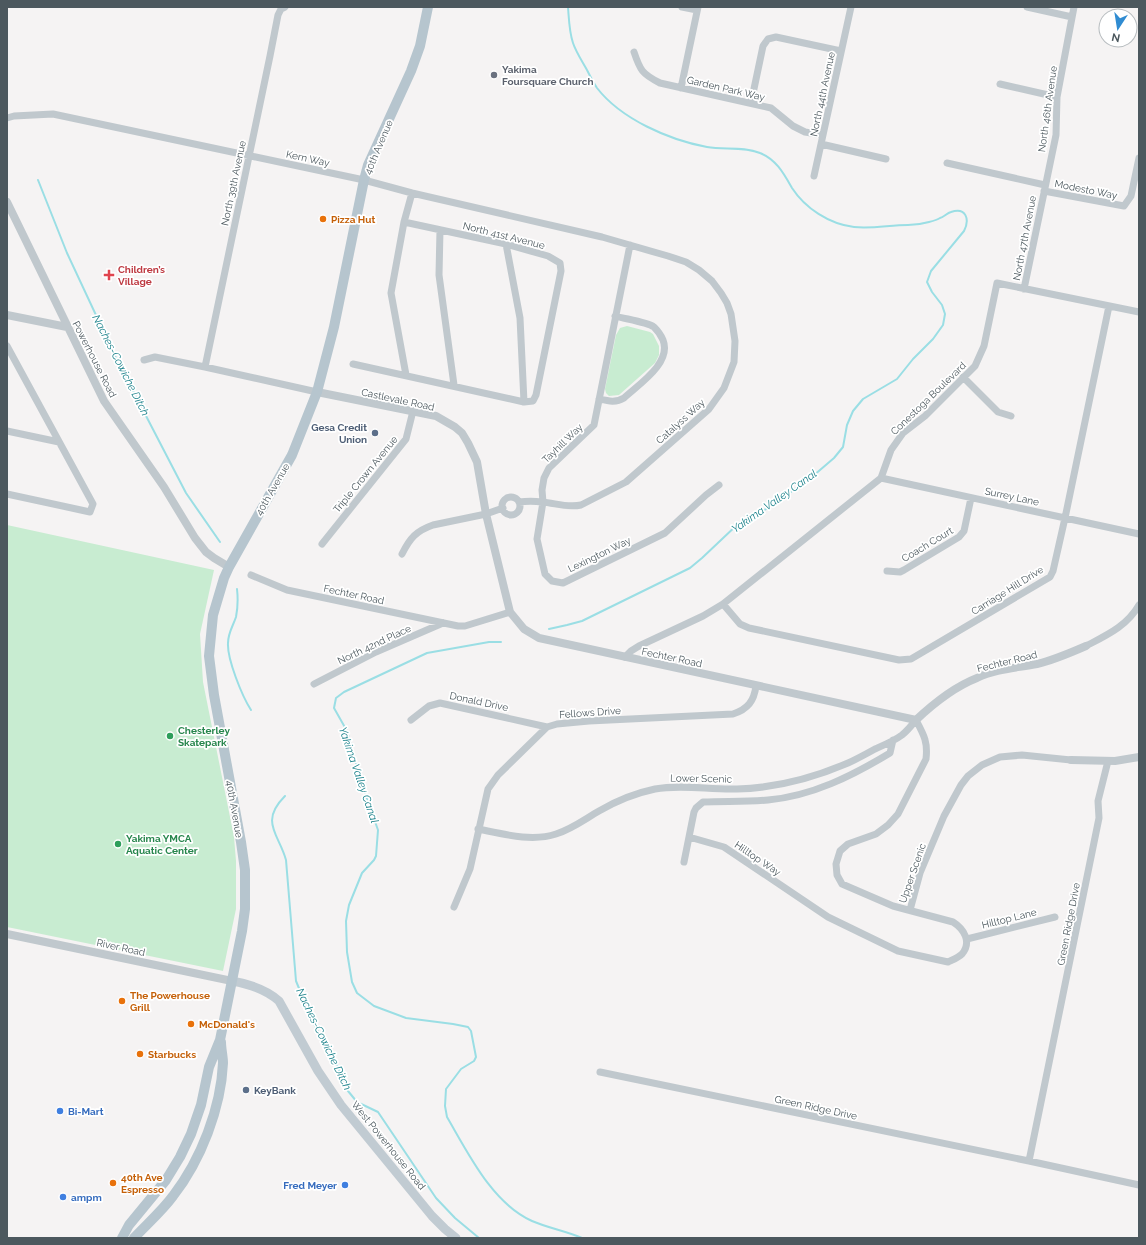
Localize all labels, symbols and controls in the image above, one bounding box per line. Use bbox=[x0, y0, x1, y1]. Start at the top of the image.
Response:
north arrow bbox=[1098, 8, 1138, 48]
text: N bbox=[1111, 30, 1121, 45]
street label: North 44th Avenue bbox=[808, 51, 837, 137]
place label: Yakima Foursquare Church bbox=[502, 64, 594, 87]
street label: North 46th Avenue bbox=[1036, 65, 1059, 153]
marker: Yakima Foursquare Church bbox=[489, 70, 499, 80]
street label: Garden Park Way bbox=[686, 74, 767, 103]
street label: 40th Avenue bbox=[362, 118, 395, 176]
street label: North 39th Avenue bbox=[219, 140, 248, 227]
street label: Kern Way bbox=[285, 149, 331, 169]
street label: Modesto Way bbox=[1054, 178, 1119, 201]
street label: North 47th Avenue bbox=[1011, 195, 1038, 281]
marker: Pizza Hut bbox=[318, 214, 328, 224]
place label: Pizza Hut bbox=[331, 214, 375, 225]
street label: North 41st Avenue bbox=[462, 220, 546, 251]
place label: Children’s Village bbox=[118, 264, 165, 287]
marker: Children’s Village bbox=[103, 269, 115, 281]
water label: Naches-Cowiche Ditch bbox=[89, 312, 152, 418]
street label: Powerhouse Road bbox=[71, 319, 119, 399]
street label: Conestoga Boulevard bbox=[889, 360, 968, 437]
street label: Castlevale Road bbox=[360, 386, 436, 413]
street label: Catalyss Way bbox=[654, 396, 707, 446]
street label: Tayhill Way bbox=[540, 421, 585, 465]
place label: Gesa Credit Union bbox=[311, 422, 367, 445]
marker: Gesa Credit Union bbox=[370, 428, 380, 438]
street label: Triple Crown Avenue bbox=[331, 434, 400, 515]
street label: 40th Avenue bbox=[253, 461, 292, 517]
water label: Yakima Valley Canal bbox=[729, 467, 819, 536]
street label: Surrey Lane bbox=[984, 485, 1040, 508]
street label: Coach Court bbox=[900, 525, 955, 564]
street label: Lexington Way bbox=[566, 534, 633, 574]
street label: Carriage Hill Drive bbox=[969, 564, 1045, 617]
street label: Fechter Road bbox=[323, 583, 385, 606]
street label: North 42nd Place bbox=[336, 623, 413, 666]
street label: Fechter Road bbox=[641, 646, 703, 669]
street label: Fechter Road bbox=[976, 649, 1038, 674]
street label: Donald Drive bbox=[449, 690, 509, 713]
street label: Fellows Drive bbox=[559, 705, 621, 720]
place label: Chesterley Skatepark bbox=[178, 725, 230, 748]
water label: Yakima Valley Canal bbox=[336, 725, 381, 825]
marker: Chesterley Skatepark bbox=[165, 731, 175, 741]
street label: Lower Scenic bbox=[670, 772, 733, 785]
street label: 40th Avenue bbox=[224, 780, 245, 839]
place label: Yakima YMCA Aquatic Center bbox=[126, 833, 198, 856]
marker: Yakima YMCA Aquatic Center bbox=[113, 839, 123, 849]
street label: Hilltop Way bbox=[733, 839, 783, 878]
street label: Upper Scenic bbox=[897, 841, 928, 904]
street label: Green Ridge Drive bbox=[1055, 882, 1082, 966]
street label: Hilltop Lane bbox=[981, 906, 1038, 931]
street label: River Road bbox=[96, 937, 146, 958]
water label: Naches-Cowiche Ditch bbox=[293, 986, 354, 1092]
place label: The Powerhouse Grill bbox=[130, 990, 210, 1013]
marker: The Powerhouse Grill bbox=[117, 996, 127, 1006]
marker: McDonald's bbox=[186, 1019, 196, 1029]
place label: McDonald's bbox=[199, 1019, 255, 1030]
marker: Starbucks bbox=[135, 1049, 145, 1059]
place label: Starbucks bbox=[148, 1049, 196, 1060]
marker: KeyBank bbox=[241, 1085, 251, 1095]
place label: KeyBank bbox=[254, 1085, 296, 1096]
street label: Green Ridge Drive bbox=[774, 1093, 858, 1122]
street label: West Powerhouse Road bbox=[350, 1099, 428, 1192]
marker: Bi-Mart bbox=[55, 1106, 65, 1116]
place label: Bi-Mart bbox=[68, 1106, 104, 1117]
place label: 40th Ave Espresso bbox=[121, 1172, 164, 1195]
marker: 40th Ave Espresso bbox=[108, 1178, 118, 1188]
place label: Fred Meyer bbox=[283, 1180, 337, 1191]
marker: Fred Meyer bbox=[340, 1180, 350, 1190]
marker: ampm bbox=[58, 1192, 68, 1202]
place label: ampm bbox=[71, 1192, 102, 1203]

